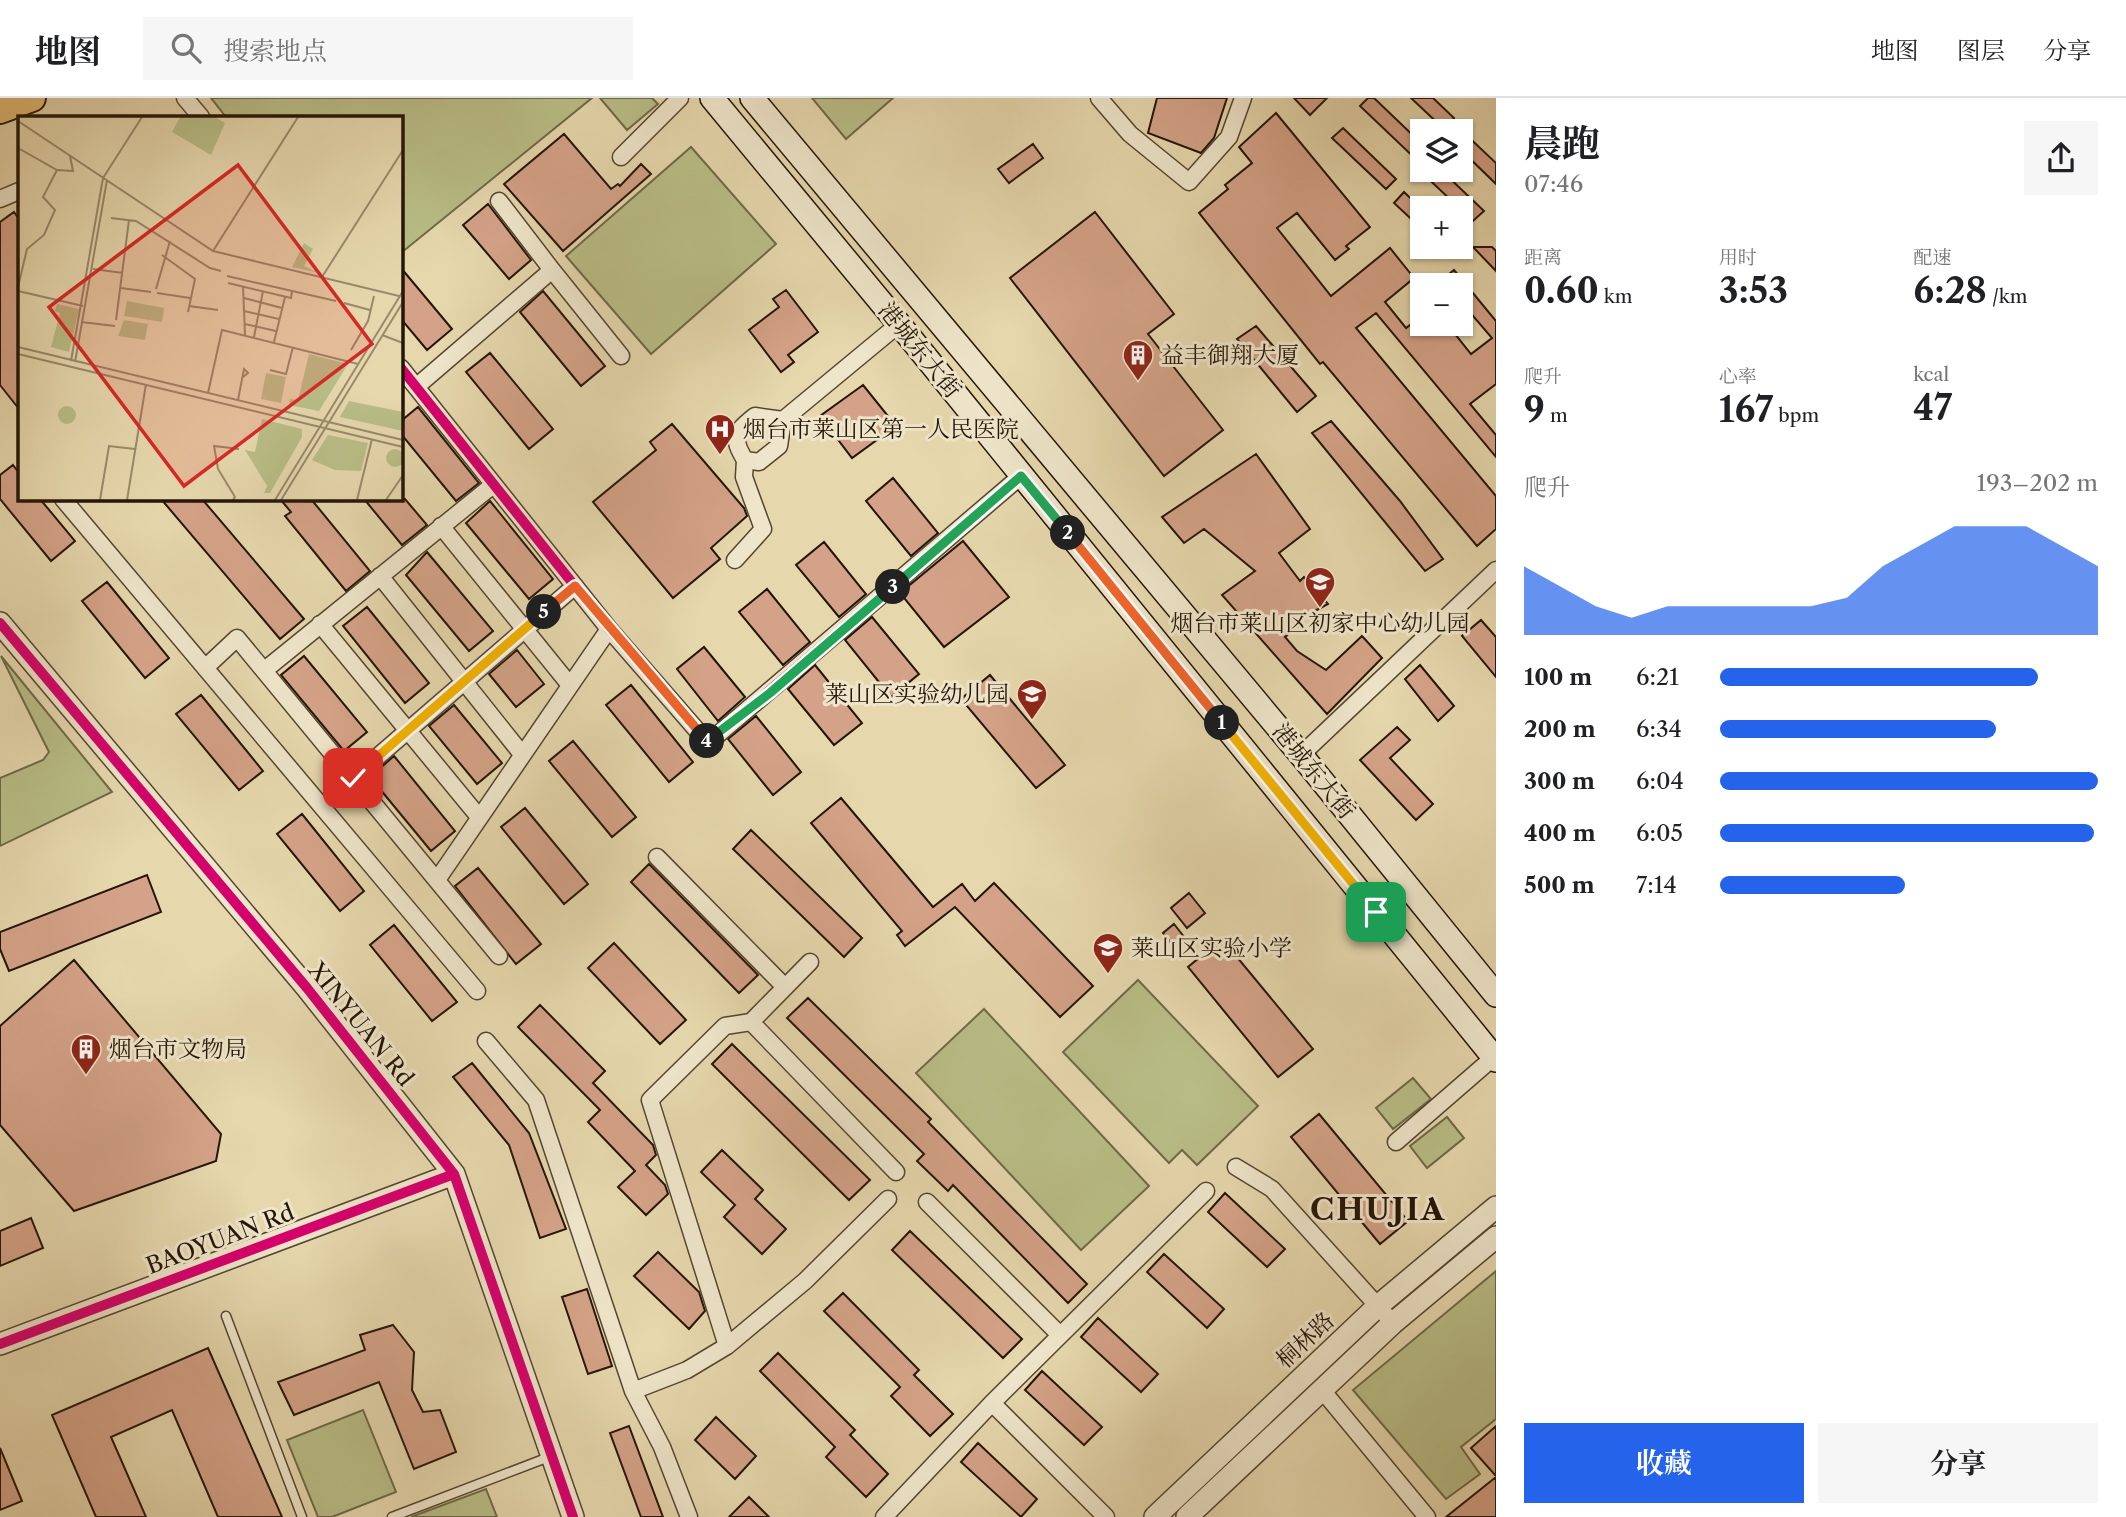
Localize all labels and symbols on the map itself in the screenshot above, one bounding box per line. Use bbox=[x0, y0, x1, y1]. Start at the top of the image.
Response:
inset map bbox=[18, 116, 402, 500]
street label: 港城东大街 bbox=[873, 297, 967, 403]
building icon: 益丰御翔大厦 bbox=[1121, 338, 1155, 382]
place label: 益丰御翔大厦 bbox=[1161, 341, 1299, 369]
hospital icon: 烟台市莱山区第一人民医院 bbox=[703, 412, 737, 456]
place label: 烟台市莱山区第一人民医院 bbox=[743, 415, 1019, 443]
pin: 2 bbox=[1050, 516, 1086, 550]
school or university icon: 烟台市莱山区初家中心幼儿园 bbox=[1303, 565, 1337, 609]
pin: 3 bbox=[876, 570, 910, 604]
pin: 5 bbox=[526, 594, 562, 630]
place label: 烟台市莱山区初家中心幼儿园 bbox=[1171, 609, 1470, 637]
school or university icon: 莱山区实验幼儿园 bbox=[1015, 677, 1049, 721]
place label: 莱山区实验幼儿园 bbox=[825, 680, 1009, 708]
pin: 1 bbox=[1204, 706, 1240, 740]
street label: 港城东大街 bbox=[1267, 718, 1361, 824]
pin: 4 bbox=[690, 724, 724, 758]
pin bbox=[323, 748, 383, 808]
pin bbox=[1346, 882, 1406, 942]
school or university icon: 莱山区实验小学 bbox=[1091, 931, 1125, 975]
place label: 莱山区实验小学 bbox=[1131, 934, 1292, 962]
street label: XINYUAN Rd bbox=[302, 955, 420, 1092]
building icon: 烟台市文物局 bbox=[69, 1032, 103, 1076]
place label: 烟台市文物局 bbox=[109, 1035, 247, 1063]
district label: CHUJIA bbox=[1310, 1191, 1446, 1228]
street label: BAOYUAN Rd bbox=[142, 1198, 298, 1280]
street label: 桐林路 bbox=[1270, 1306, 1340, 1374]

